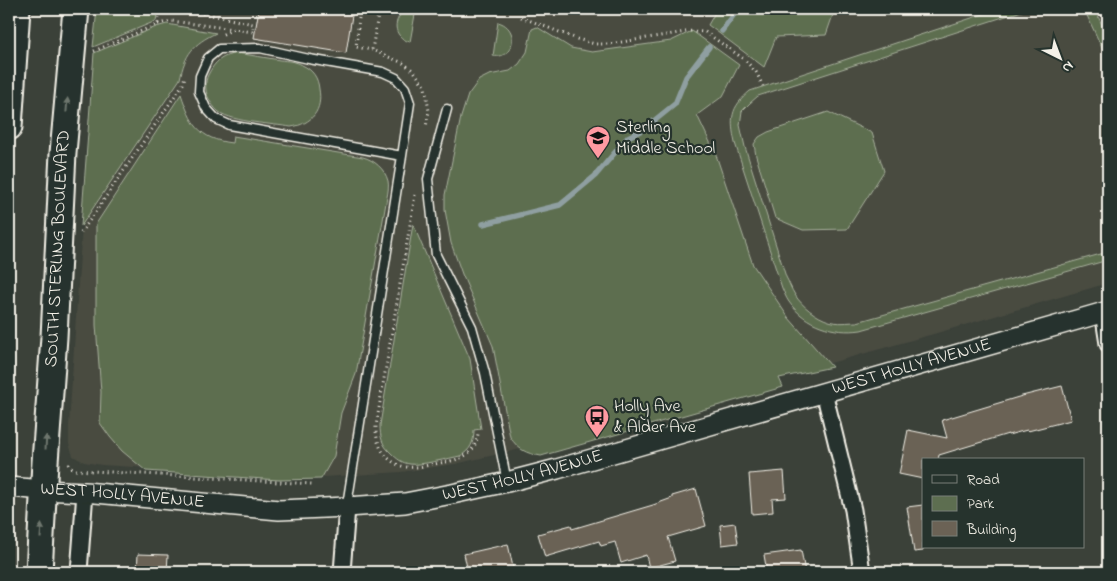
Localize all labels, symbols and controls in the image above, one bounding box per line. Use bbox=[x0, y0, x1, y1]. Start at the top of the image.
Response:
north arrow bbox=[1034, 32, 1084, 82]
text: N bbox=[1057, 56, 1078, 78]
one-way arrow bbox=[64, 97, 72, 113]
place label: Sterling Middle School bbox=[616, 115, 715, 162]
school or university icon: Sterling Middle School bbox=[585, 125, 611, 159]
street label: SOUTH STERLING BOULEVARD bbox=[39, 129, 78, 368]
street label: WEST HOLLY AVENUE bbox=[829, 332, 994, 402]
place label: Holly Ave & Alder Ave bbox=[614, 394, 697, 441]
bus stop icon: Holly Ave & Alder Ave bbox=[584, 404, 610, 438]
one-way arrow bbox=[43, 433, 51, 449]
street label: WEST HOLLY AVENUE bbox=[440, 443, 606, 509]
legend bbox=[922, 458, 1084, 548]
text: Road bbox=[967, 469, 1000, 491]
street label: WEST HOLLY AVENUE bbox=[40, 477, 206, 516]
text: Park bbox=[967, 493, 995, 515]
text: Building bbox=[966, 519, 1016, 542]
one-way arrow bbox=[38, 523, 46, 539]

